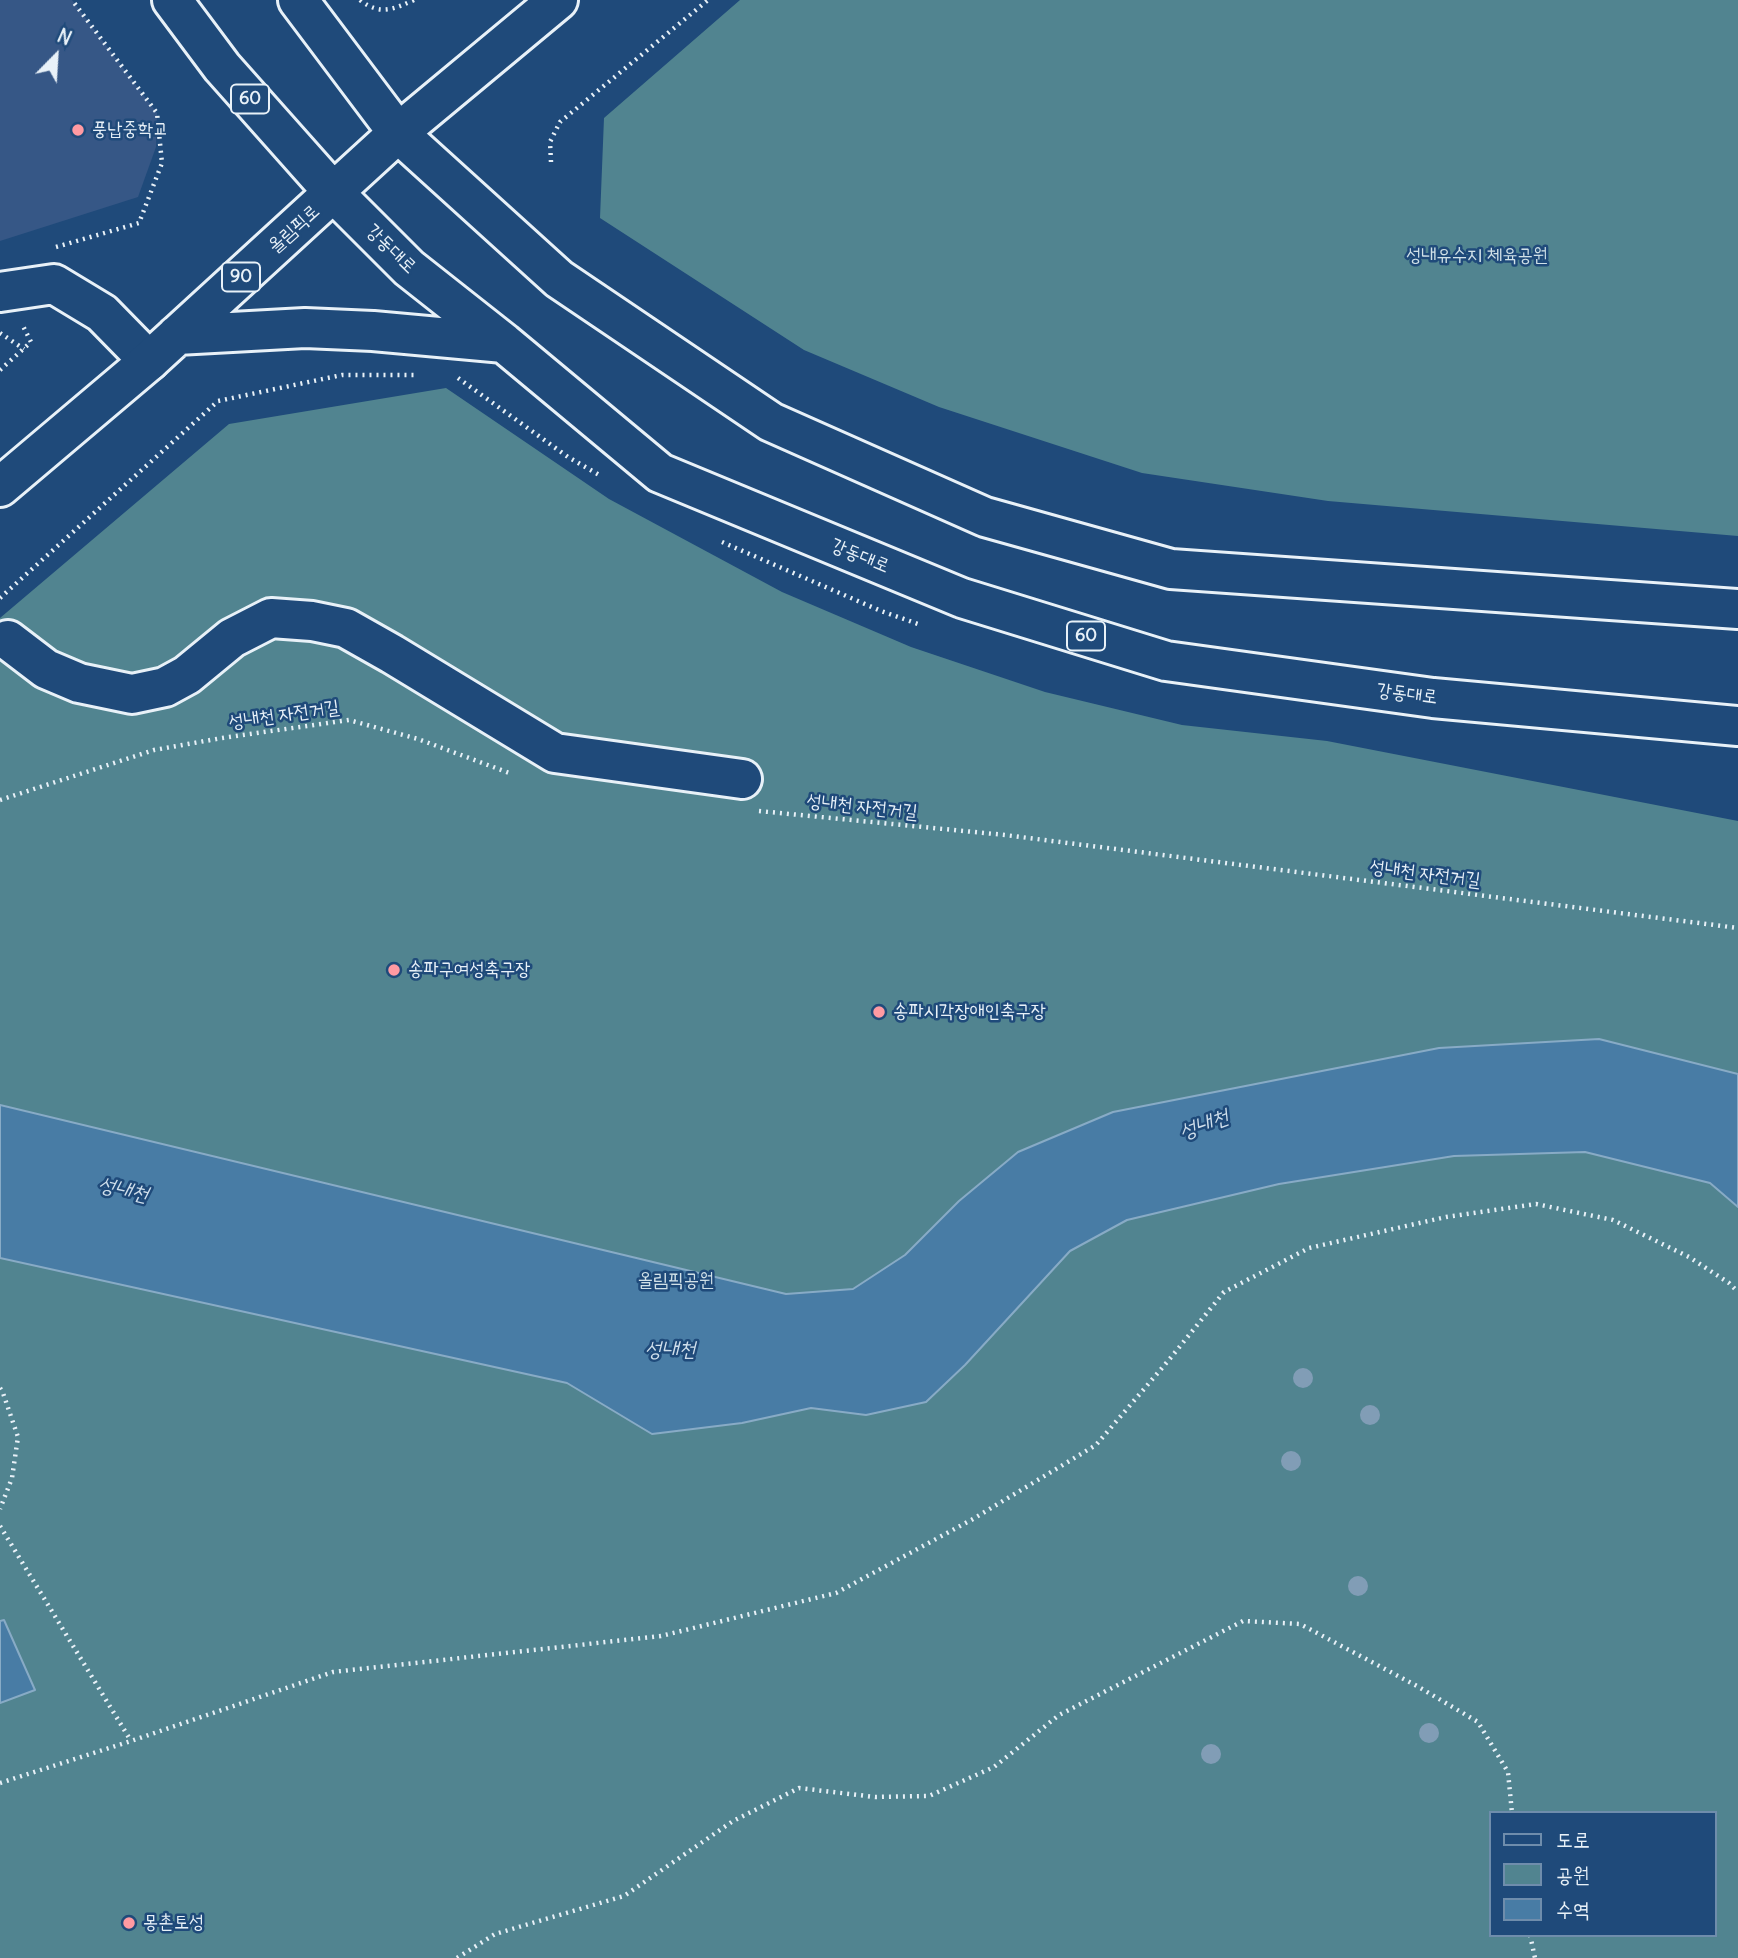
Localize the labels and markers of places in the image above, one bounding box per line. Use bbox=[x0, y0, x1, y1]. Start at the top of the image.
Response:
place label: 풍납중학교 bbox=[92, 119, 168, 141]
marker: 풍납중학교 bbox=[70, 122, 86, 138]
place label: 송파구여성축구장 bbox=[408, 959, 530, 981]
marker: 송파구여성축구장 bbox=[386, 962, 402, 978]
place label: 송파시각장애인축구장 bbox=[893, 1001, 1046, 1023]
marker: 송파시각장애인축구장 bbox=[871, 1004, 887, 1020]
place label: 몽촌토성 bbox=[143, 1912, 204, 1934]
marker: 몽촌토성 bbox=[121, 1915, 137, 1931]

